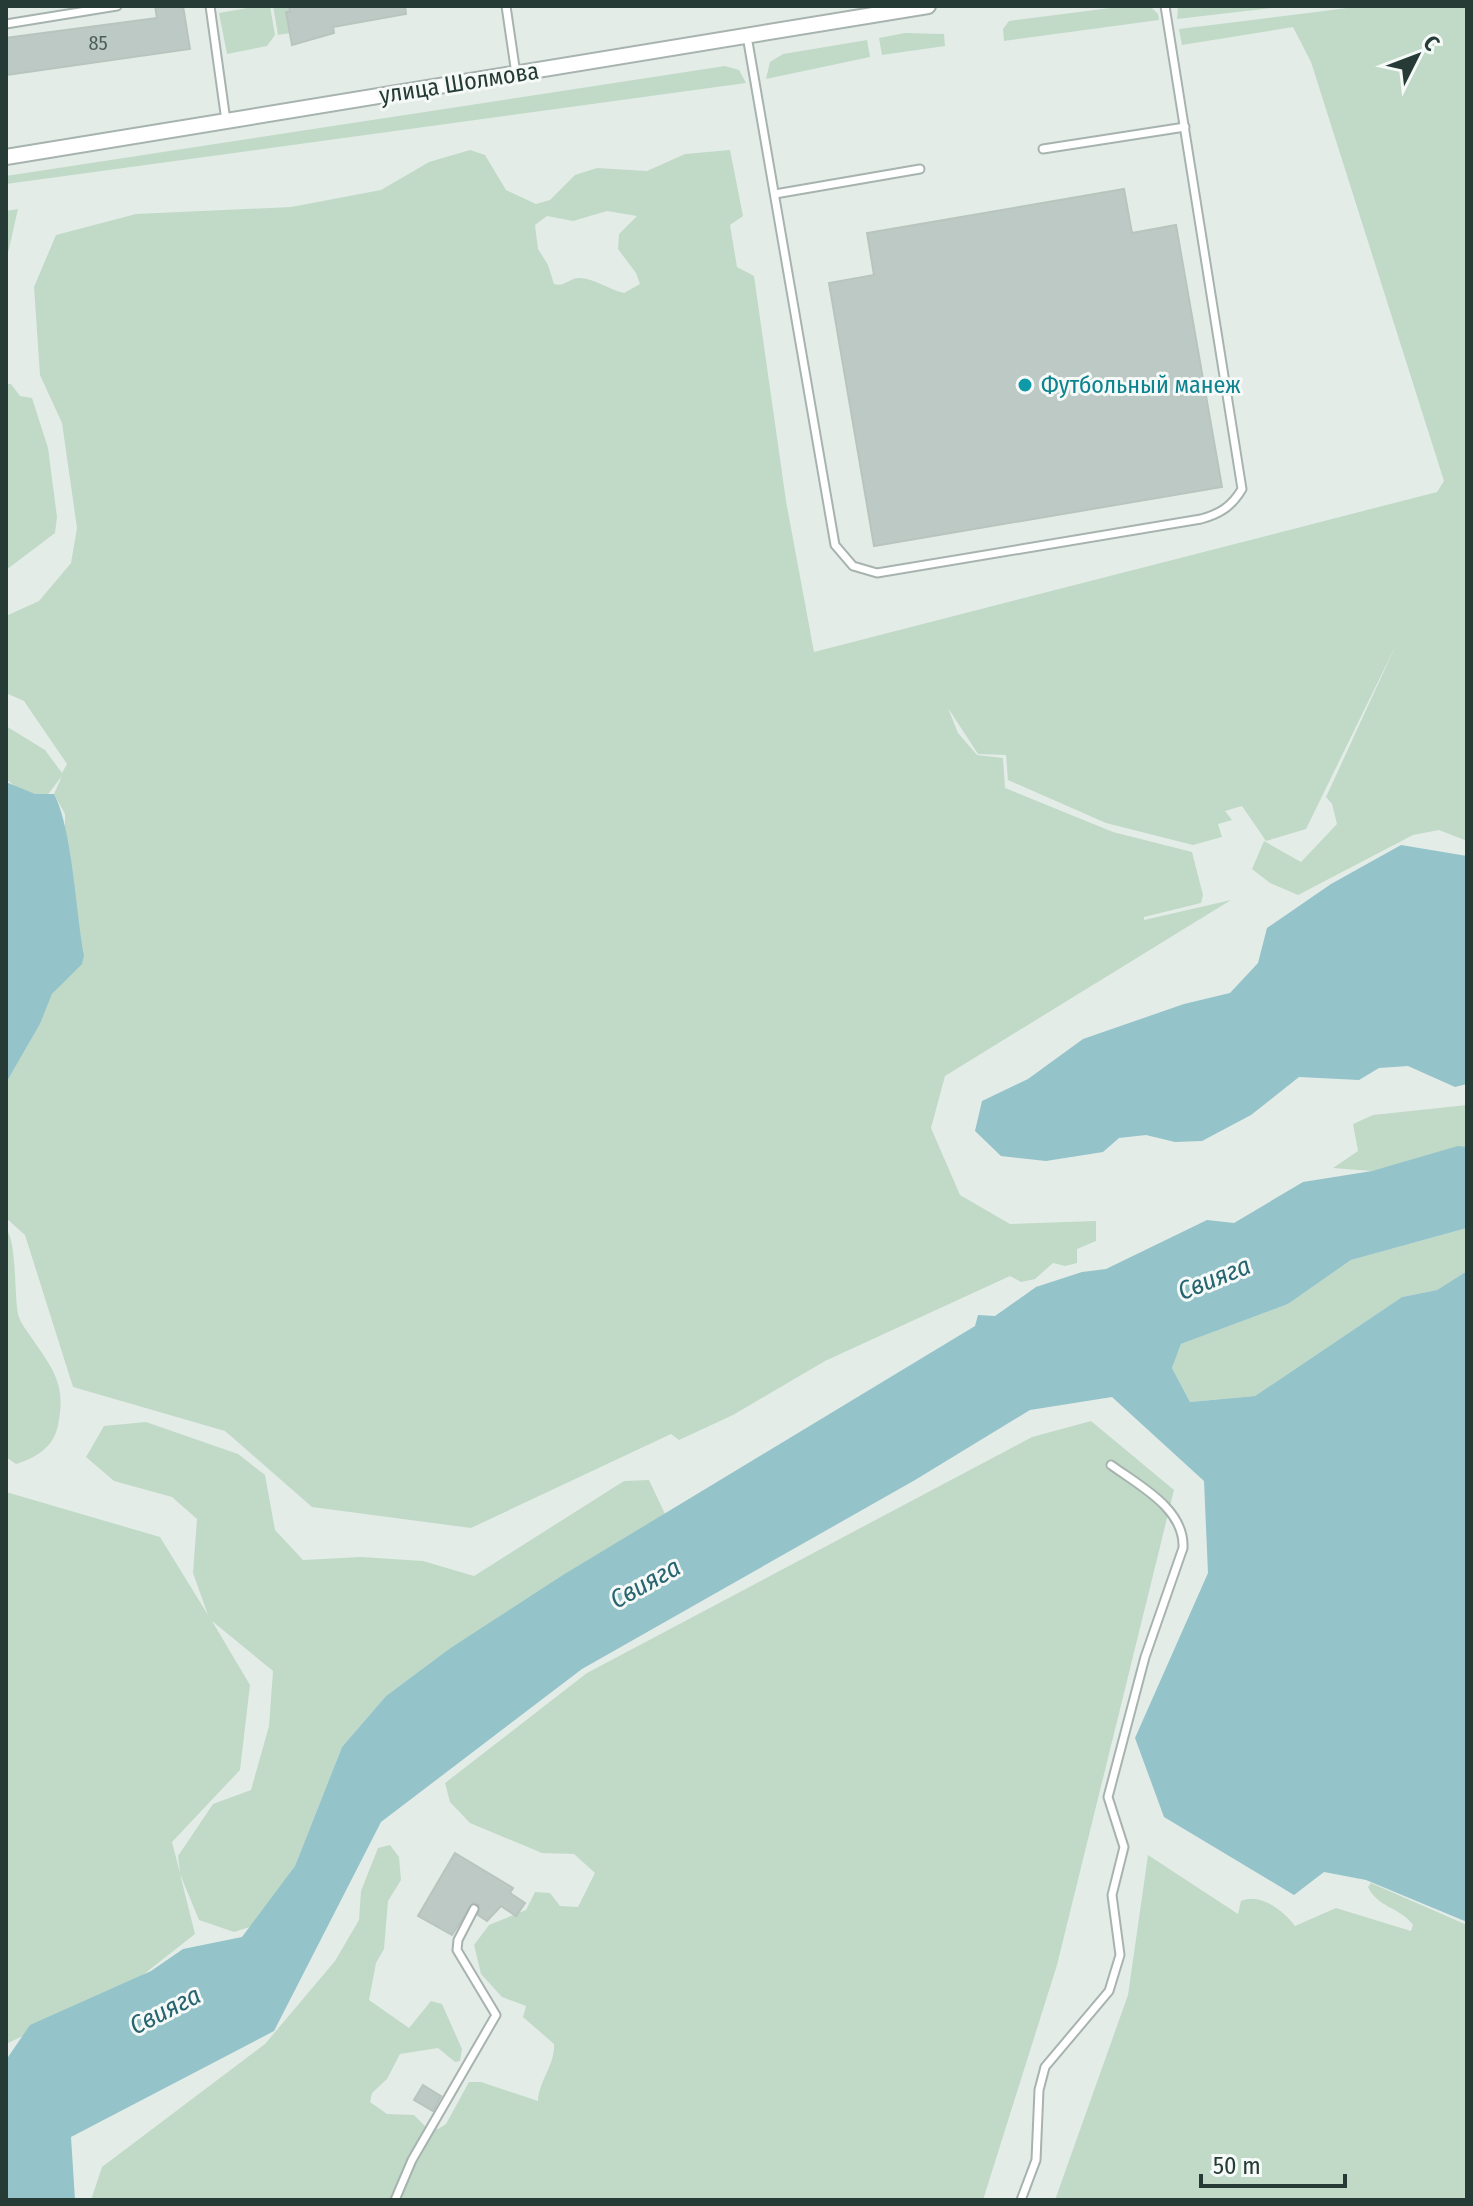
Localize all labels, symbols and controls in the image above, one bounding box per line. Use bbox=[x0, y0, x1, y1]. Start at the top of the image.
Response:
north arrow bbox=[1377, 16, 1457, 96]
text: С bbox=[1418, 30, 1446, 57]
house number: 85 bbox=[88, 31, 108, 55]
street label: улица Шолмова bbox=[377, 57, 541, 109]
place label: Футбольный манеж bbox=[1041, 371, 1241, 399]
marker: Футбольный манеж bbox=[1016, 376, 1034, 394]
water label: Свияга bbox=[1173, 1250, 1255, 1307]
water label: Свияга bbox=[605, 1552, 686, 1615]
water label: Свияга bbox=[124, 1979, 206, 2041]
scale bar bbox=[1201, 2138, 1345, 2188]
text: 50 m bbox=[1213, 2152, 1261, 2180]

